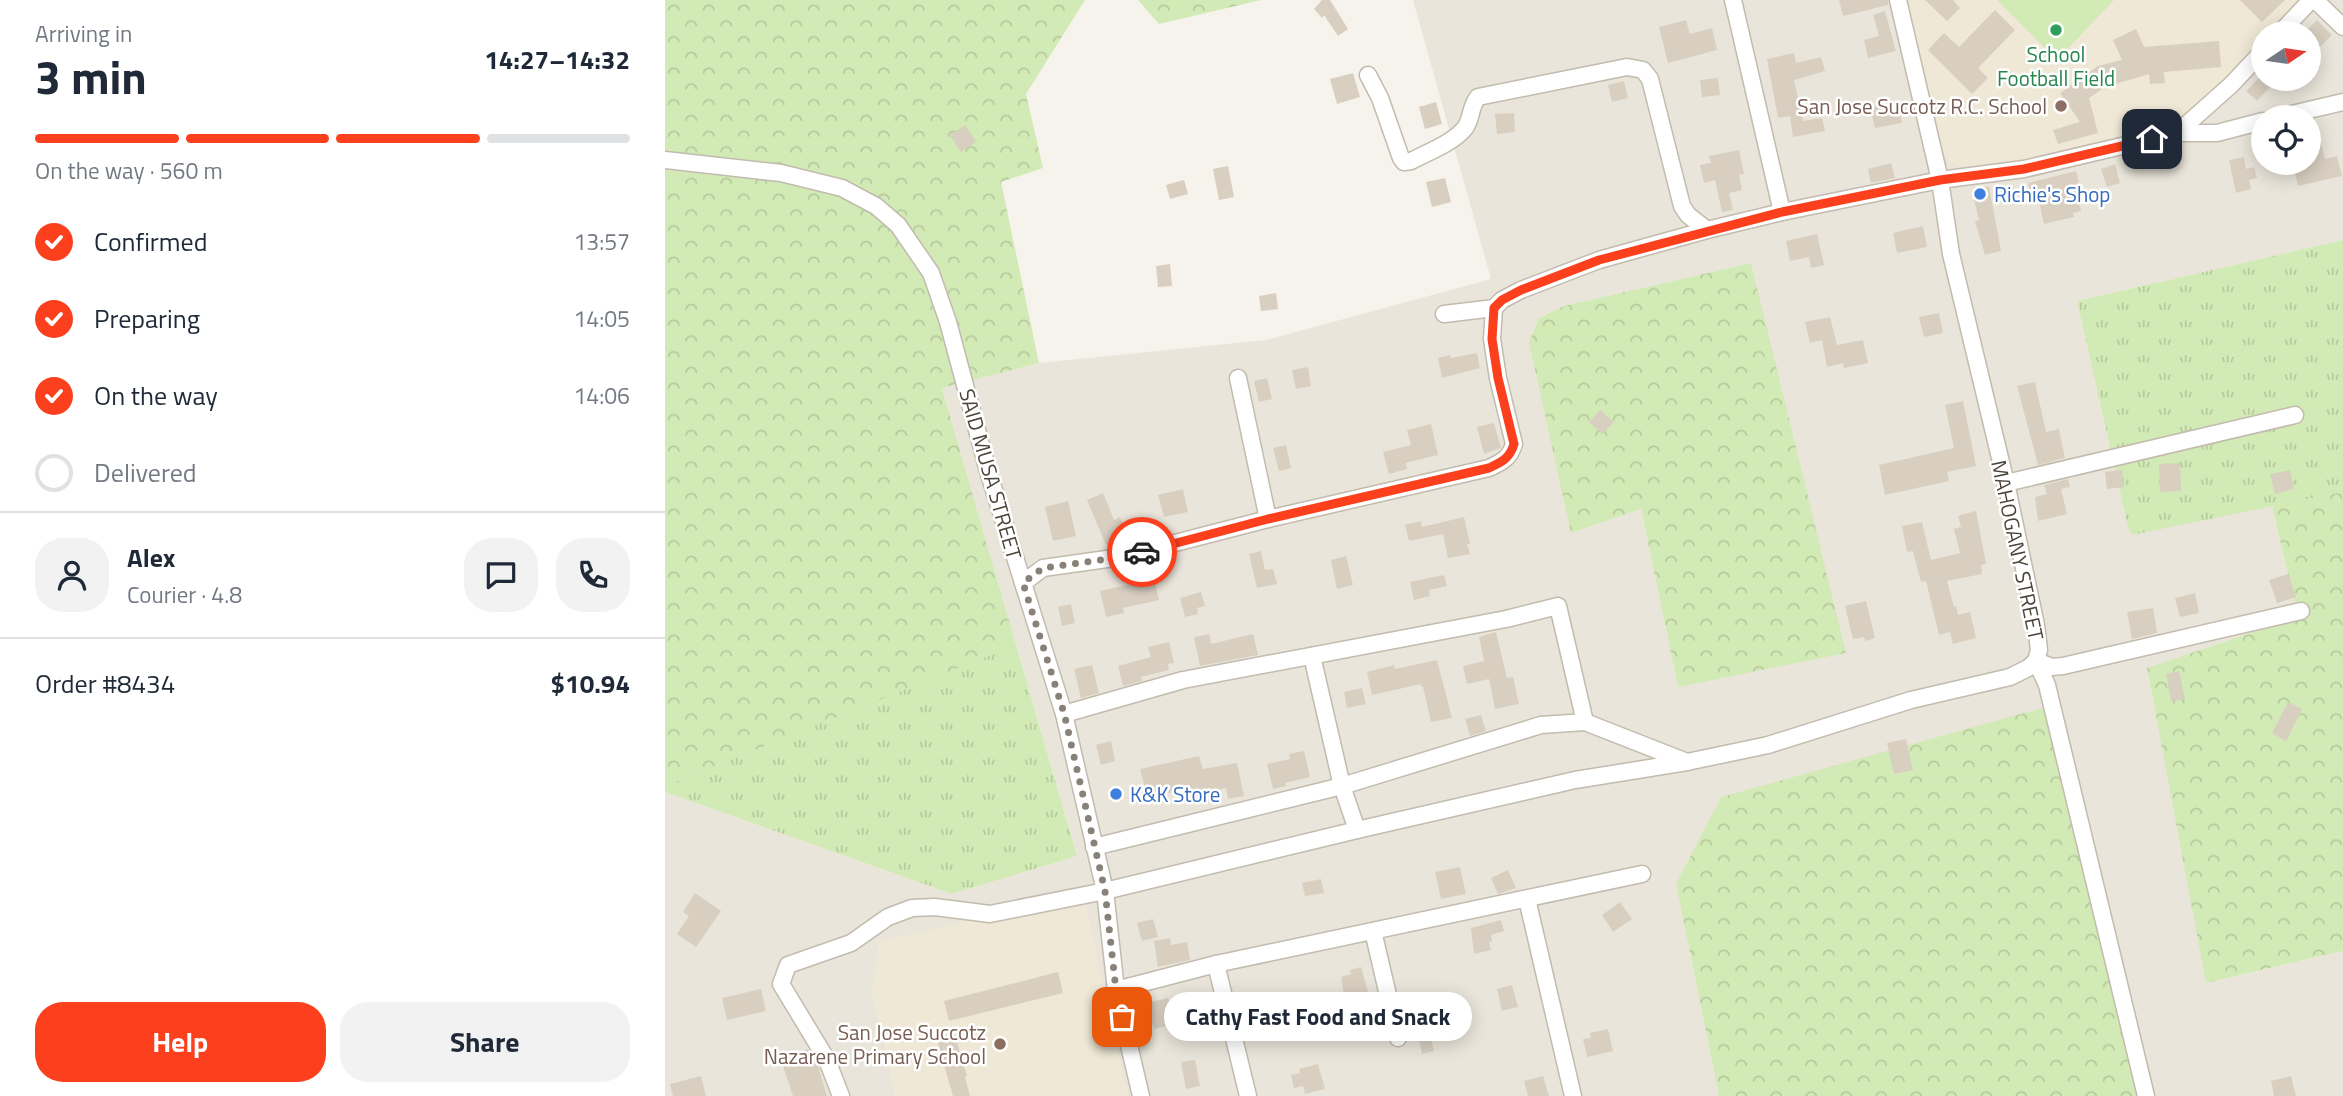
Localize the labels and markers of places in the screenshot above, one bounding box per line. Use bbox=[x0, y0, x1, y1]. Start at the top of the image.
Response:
marker: School Football Field bbox=[2048, 22, 2064, 38]
place label: School Football Field bbox=[1997, 38, 2115, 94]
place label: San Jose Succotz R.C. School bbox=[1797, 90, 2047, 122]
marker: San Jose Succotz R.C. School bbox=[2053, 98, 2069, 114]
pin bbox=[2122, 109, 2182, 169]
place label: Richie's Shop bbox=[1994, 178, 2110, 210]
marker: Richie's Shop bbox=[1972, 186, 1988, 202]
place label: K&K Store bbox=[1130, 778, 1220, 810]
marker: K&K Store bbox=[1108, 786, 1124, 802]
pin bbox=[1092, 987, 1152, 1047]
callout: Cathy Fast Food and Snack bbox=[1164, 992, 1472, 1042]
place label: San Jose Succotz Nazarene Primary School bbox=[764, 1016, 986, 1072]
marker: San Jose Succotz Nazarene Primary School bbox=[992, 1036, 1008, 1052]

